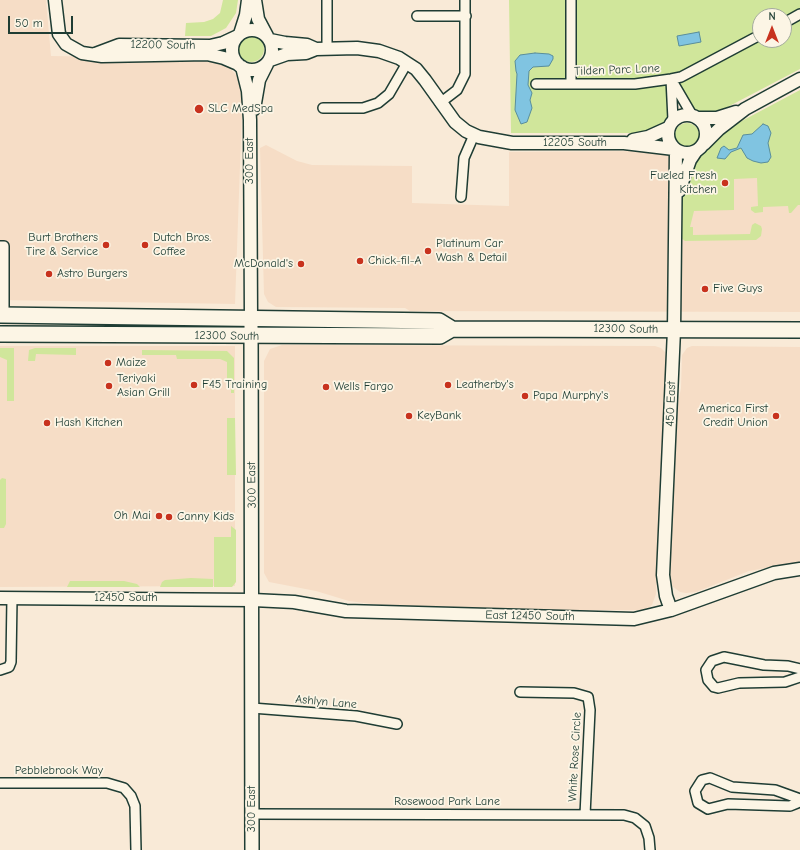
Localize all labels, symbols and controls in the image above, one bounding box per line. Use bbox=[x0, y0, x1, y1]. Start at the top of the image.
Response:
scale bar bbox=[10, 8, 75, 34]
north arrow bbox=[752, 8, 792, 48]
text: N bbox=[768, 10, 776, 23]
text: 50 m bbox=[15, 16, 43, 30]
street label: 12200 South bbox=[130, 37, 196, 53]
street label: Tilden Parc Lane bbox=[574, 61, 660, 79]
place label: SLC MedSpa bbox=[208, 102, 273, 116]
marker: SLC MedSpa bbox=[193, 103, 205, 115]
street label: 12205 South bbox=[543, 136, 607, 150]
street label: 300 East bbox=[243, 138, 257, 184]
place label: Fueled Fresh Kitchen bbox=[650, 169, 717, 197]
marker: Fueled Fresh Kitchen bbox=[720, 178, 730, 188]
place label: Burt Brothers Tire & Service bbox=[26, 231, 98, 259]
place label: Dutch Bros. Coffee bbox=[153, 231, 211, 259]
place label: Platinum Car Wash & Detail bbox=[436, 237, 507, 265]
marker: Burt Brothers Tire & Service bbox=[101, 240, 111, 250]
marker: Dutch Bros. Coffee bbox=[140, 240, 150, 250]
marker: Platinum Car Wash & Detail bbox=[423, 246, 433, 256]
place label: Chick-fil-A bbox=[368, 254, 421, 268]
marker: Chick-fil-A bbox=[355, 256, 365, 266]
place label: McDonald's bbox=[234, 257, 293, 271]
marker: McDonald's bbox=[296, 259, 306, 269]
place label: Astro Burgers bbox=[57, 267, 127, 281]
marker: Astro Burgers bbox=[44, 269, 54, 279]
place label: Five Guys bbox=[713, 282, 763, 296]
marker: Five Guys bbox=[700, 284, 710, 294]
street label: 12300 South bbox=[594, 321, 658, 337]
street label: 12300 South bbox=[195, 328, 259, 344]
place label: Maize bbox=[116, 356, 146, 370]
marker: Maize bbox=[103, 358, 113, 368]
place label: Teriyaki Asian Grill bbox=[117, 372, 170, 400]
place label: F45 Training bbox=[202, 378, 267, 392]
place label: Leatherby's bbox=[456, 378, 514, 392]
marker: F45 Training bbox=[189, 380, 199, 390]
place label: Wells Fargo bbox=[334, 380, 393, 394]
marker: Leatherby's bbox=[443, 380, 453, 390]
marker: Teriyaki Asian Grill bbox=[104, 381, 114, 391]
street label: 450 East bbox=[663, 381, 679, 427]
marker: Wells Fargo bbox=[321, 382, 331, 392]
place label: Papa Murphy's bbox=[533, 389, 608, 403]
marker: Papa Murphy's bbox=[520, 391, 530, 401]
place label: America First Credit Union bbox=[699, 402, 768, 430]
place label: KeyBank bbox=[417, 409, 461, 423]
marker: KeyBank bbox=[404, 411, 414, 421]
marker: America First Credit Union bbox=[771, 411, 781, 421]
place label: Hash Kitchen bbox=[55, 416, 123, 430]
marker: Hash Kitchen bbox=[42, 418, 52, 428]
street label: 300 East bbox=[244, 462, 260, 508]
place label: Oh Mai bbox=[114, 509, 151, 523]
place label: Canny Kids bbox=[177, 510, 234, 524]
marker: Oh Mai bbox=[154, 511, 164, 521]
marker: Canny Kids bbox=[164, 512, 174, 522]
street label: 12450 South bbox=[94, 591, 158, 605]
street label: East 12450 South bbox=[485, 608, 575, 624]
street label: Ashlyn Lane bbox=[295, 692, 357, 712]
street label: White Rose Circle bbox=[565, 712, 585, 802]
street label: Pebblebrook Way bbox=[15, 764, 103, 778]
street label: 300 East bbox=[245, 786, 259, 832]
street label: Rosewood Park Lane bbox=[394, 795, 500, 809]

